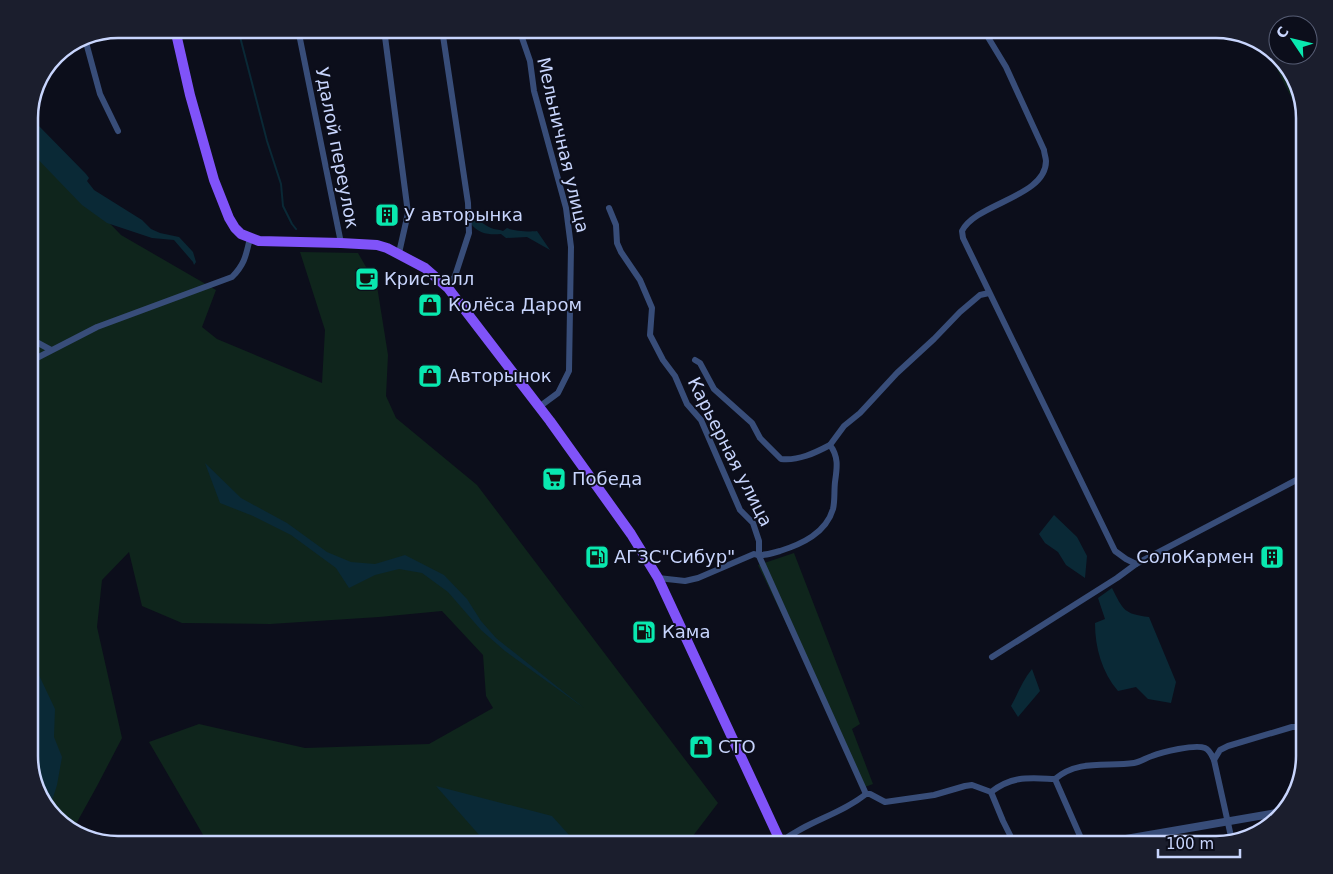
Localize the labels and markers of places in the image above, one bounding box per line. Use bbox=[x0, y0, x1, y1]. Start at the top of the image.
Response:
building icon: У авторынка bbox=[374, 202, 400, 228]
place label: У авторынка bbox=[404, 204, 523, 225]
cafe icon: Кристалл bbox=[354, 266, 380, 292]
place label: Кристалл bbox=[384, 268, 474, 289]
shop icon: Колёса Даром bbox=[417, 292, 443, 318]
place label: Колёса Даром bbox=[448, 294, 582, 315]
shop icon: Авторынок bbox=[417, 363, 443, 389]
place label: Авторынок bbox=[448, 365, 552, 386]
supermarket icon: Победа bbox=[541, 466, 567, 492]
place label: Победа bbox=[572, 468, 642, 489]
fuel station icon: АГЗС"Сибур" bbox=[584, 544, 610, 570]
building icon: СолоКармен bbox=[1259, 544, 1285, 570]
place label: АГЗС"Сибур" bbox=[614, 546, 735, 567]
place label: СолоКармен bbox=[1136, 546, 1254, 567]
fuel station icon: Кама bbox=[631, 619, 657, 645]
place label: Кама bbox=[662, 621, 710, 642]
shop icon: СТО bbox=[688, 734, 714, 760]
place label: СТО bbox=[718, 736, 756, 757]

